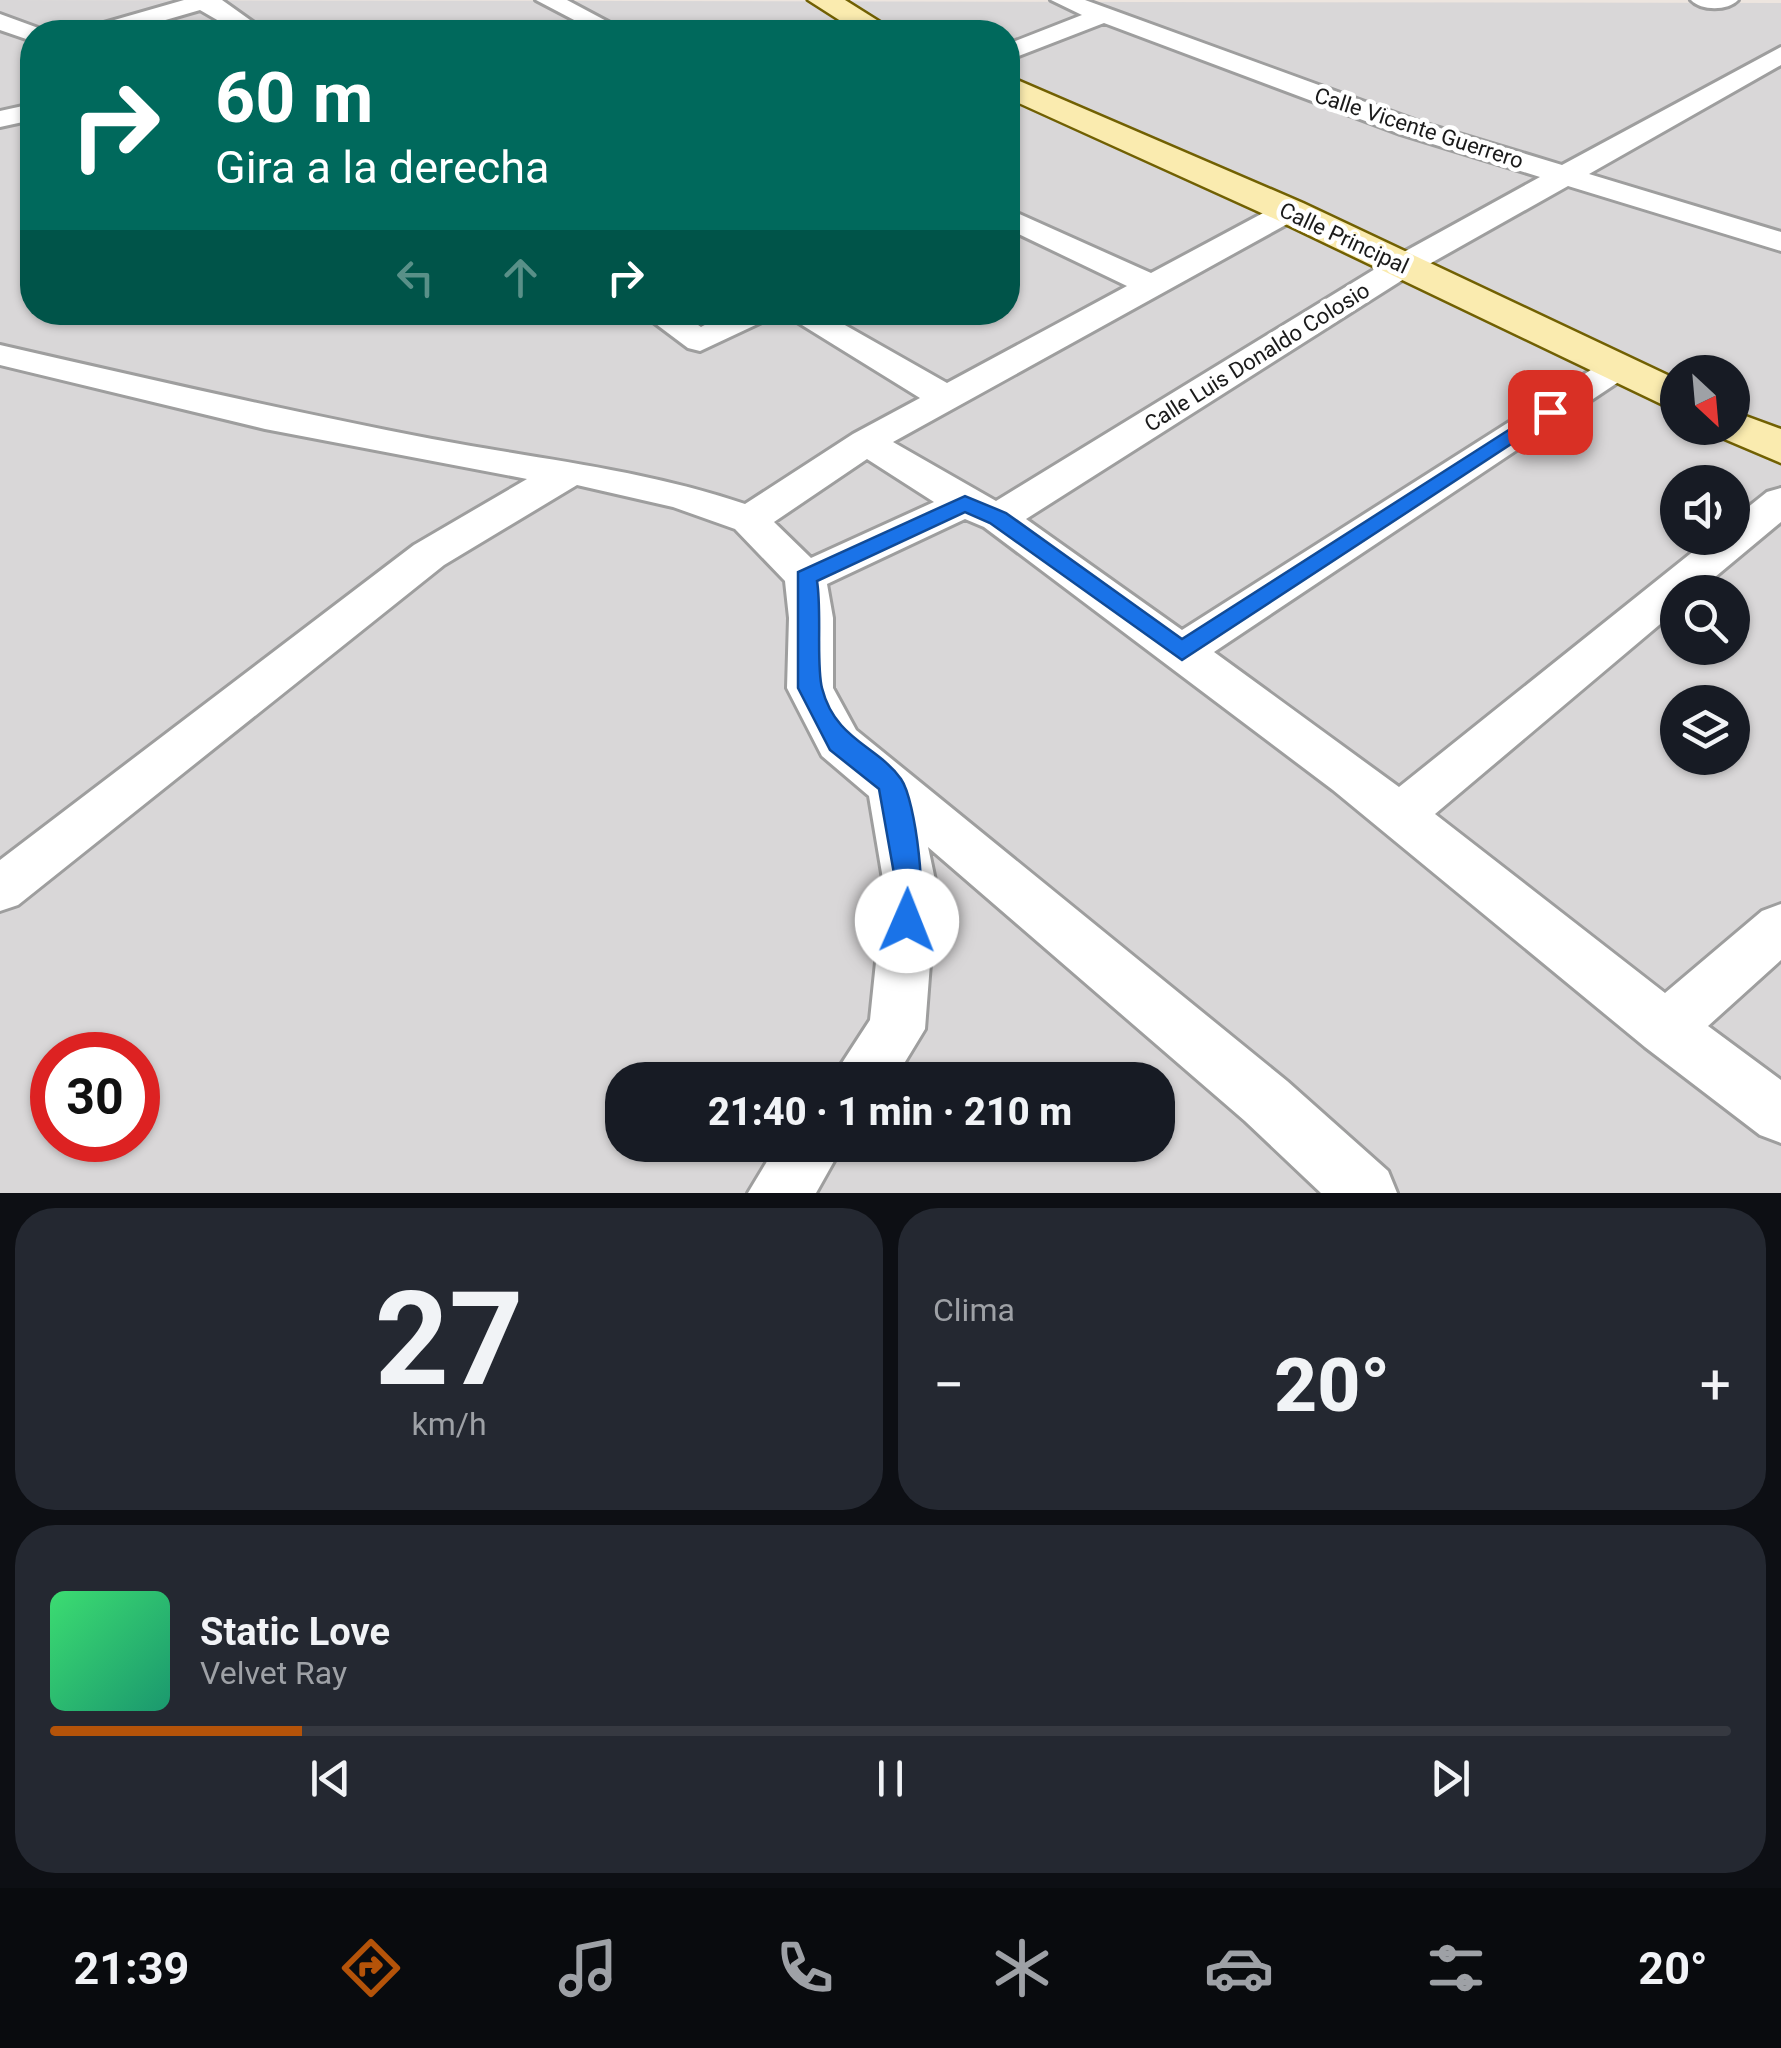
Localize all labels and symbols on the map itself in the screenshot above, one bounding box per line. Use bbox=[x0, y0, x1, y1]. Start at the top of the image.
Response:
street label: Calle Vicente Guerrero bbox=[1311, 82, 1527, 174]
street label: Calle Principal bbox=[1276, 197, 1412, 279]
street label: Calle Luis Donaldo Colosio bbox=[1140, 277, 1374, 437]
north arrow bbox=[1660, 355, 1750, 445]
pin bbox=[1508, 370, 1593, 455]
position arrow bbox=[855, 869, 959, 973]
speed limit sign: 30 bbox=[30, 1032, 160, 1162]

